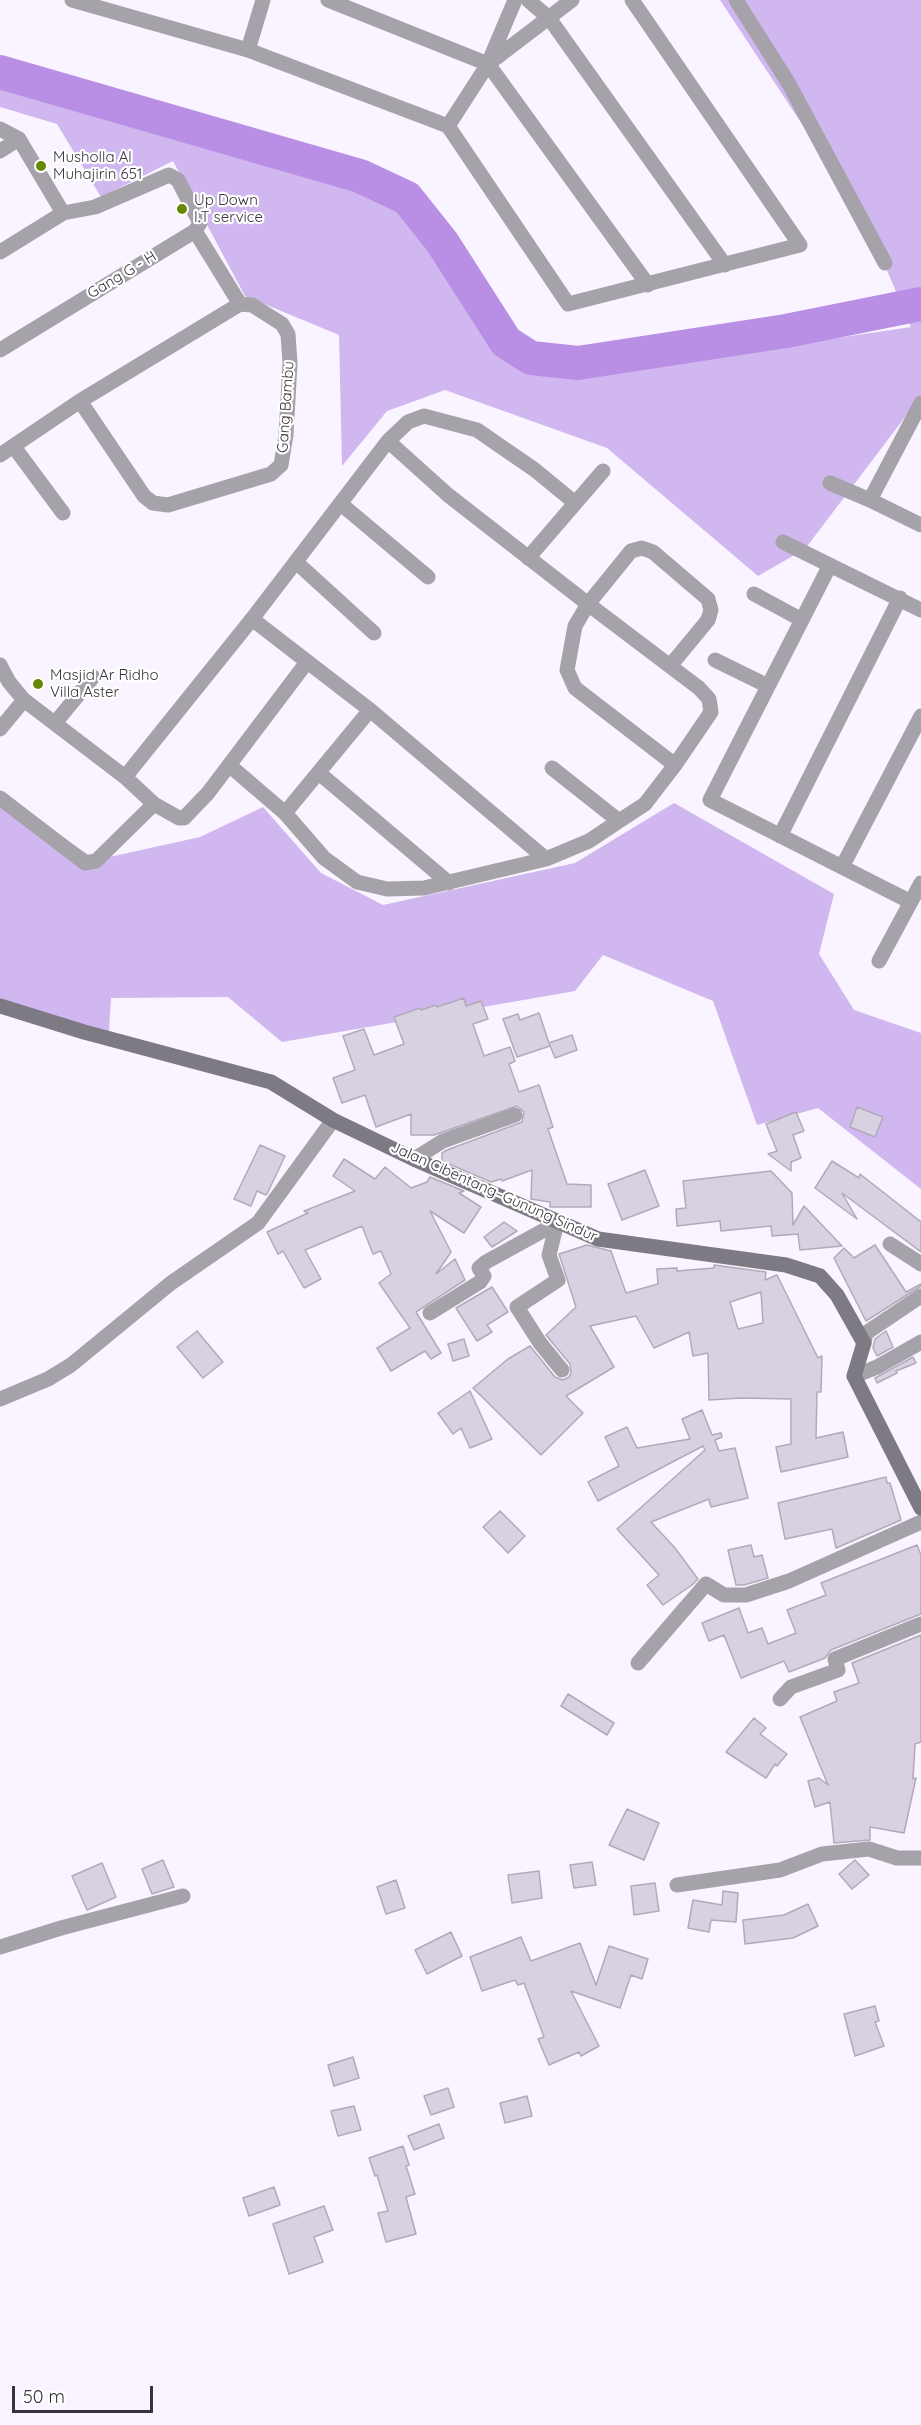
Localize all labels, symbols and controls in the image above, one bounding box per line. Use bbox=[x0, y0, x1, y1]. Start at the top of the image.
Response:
place label: Musholla Al Muhajirin 651 bbox=[53, 148, 142, 183]
marker: Musholla Al Muhajirin 651 bbox=[34, 159, 48, 173]
place label: Up Down I.T service bbox=[194, 191, 263, 226]
marker: Up Down I.T service bbox=[175, 202, 189, 216]
street label: Gang G - H bbox=[84, 247, 160, 303]
street label: Gang Bambu bbox=[274, 360, 298, 454]
place label: Masjid Ar Ridho Villa Aster bbox=[50, 666, 158, 701]
marker: Masjid Ar Ridho Villa Aster bbox=[31, 677, 45, 691]
street label: Jalan Cibentang–Gunung Sindur bbox=[388, 1138, 600, 1246]
scale bar bbox=[15, 2374, 156, 2412]
text: 50 m bbox=[23, 2385, 65, 2408]

